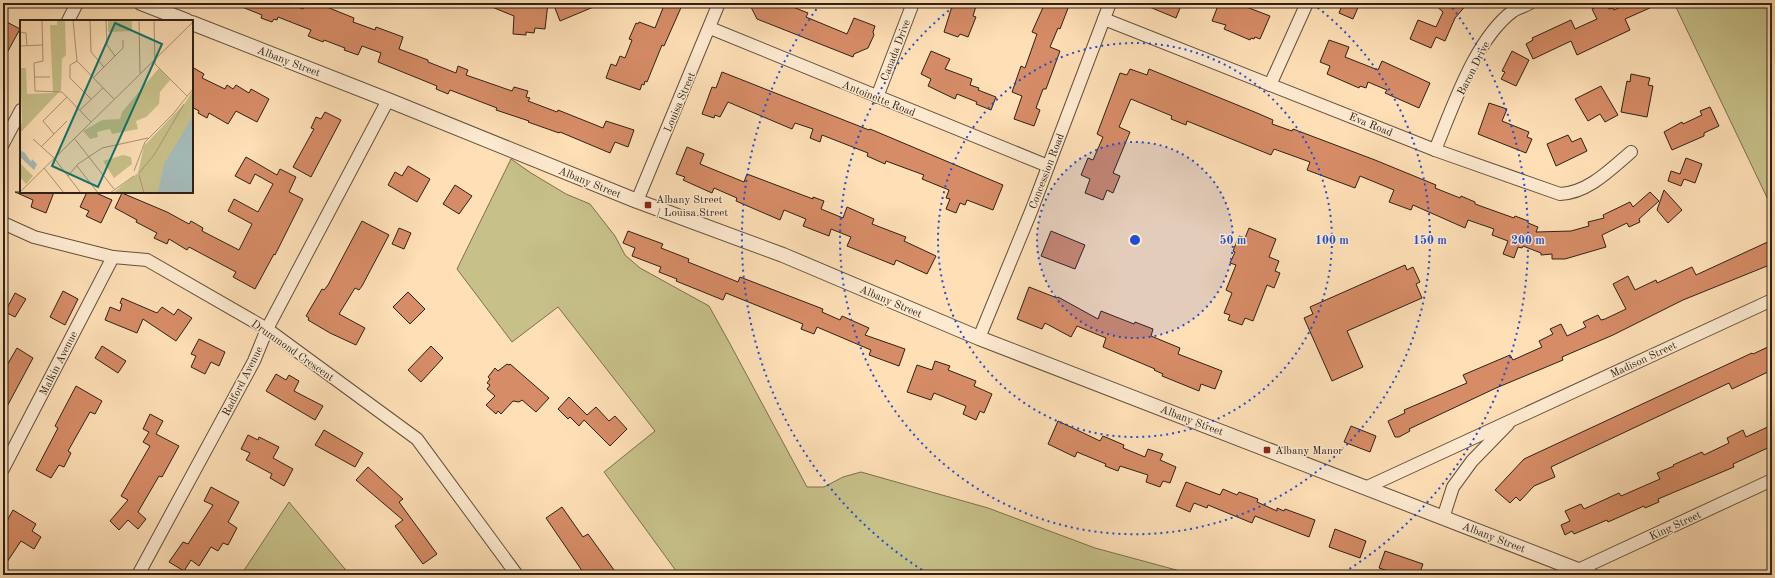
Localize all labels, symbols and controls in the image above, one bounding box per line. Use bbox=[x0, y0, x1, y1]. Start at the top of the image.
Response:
street label: Canada Drive bbox=[880, 18, 913, 83]
inset map bbox=[20, 20, 193, 193]
street label: Baron Drive bbox=[1456, 40, 1493, 97]
street label: Albany Street bbox=[255, 45, 322, 79]
street label: Louisa Street bbox=[663, 71, 698, 134]
street label: Antoinette Road bbox=[840, 80, 917, 119]
street label: Eva Road bbox=[1347, 112, 1394, 139]
street label: Concession Road bbox=[1028, 132, 1067, 211]
street label: Albany Street bbox=[557, 166, 622, 201]
place label: Albany Street / Louisa Street bbox=[656, 195, 728, 219]
marker: Albany Street / Louisa Street bbox=[643, 200, 653, 210]
centre of rings bbox=[1128, 233, 1142, 247]
text: 50 m bbox=[1220, 234, 1247, 247]
text: 150 m bbox=[1413, 234, 1447, 247]
text: 100 m bbox=[1315, 235, 1349, 247]
text: 200 m bbox=[1511, 235, 1545, 247]
street label: Albany Street bbox=[858, 284, 923, 320]
street label: Drummond Crescent bbox=[249, 319, 336, 384]
street label: Malkin Avenue bbox=[38, 330, 80, 397]
street label: Madison Street bbox=[1609, 340, 1679, 381]
street label: Radford Avenue bbox=[221, 345, 266, 418]
street label: Albany Street bbox=[1158, 404, 1225, 438]
marker: Albany Manor bbox=[1262, 445, 1272, 455]
place label: Albany Manor bbox=[1275, 446, 1343, 457]
street label: King Street bbox=[1648, 510, 1703, 543]
street label: Albany Street bbox=[1460, 521, 1527, 555]

